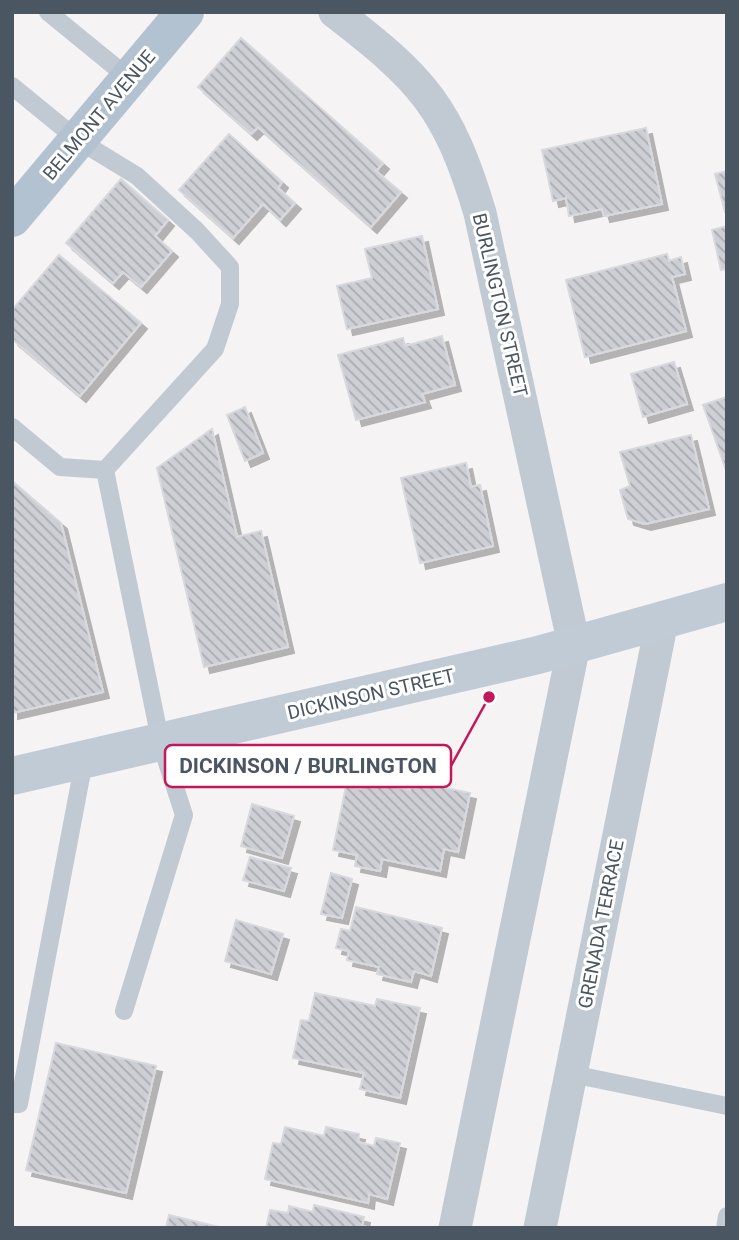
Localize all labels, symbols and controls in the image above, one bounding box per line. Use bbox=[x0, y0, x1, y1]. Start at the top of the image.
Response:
street label: BELMONT AVENUE bbox=[38, 45, 160, 185]
street label: BURLINGTON STREET bbox=[468, 211, 532, 399]
street label: DICKINSON STREET bbox=[285, 664, 457, 724]
callout: DICKINSON / BURLINGTON bbox=[165, 745, 451, 787]
text: DICKINSON / BURLINGTON bbox=[179, 754, 437, 778]
street label: GRENADA TERRACE bbox=[573, 837, 629, 1010]

